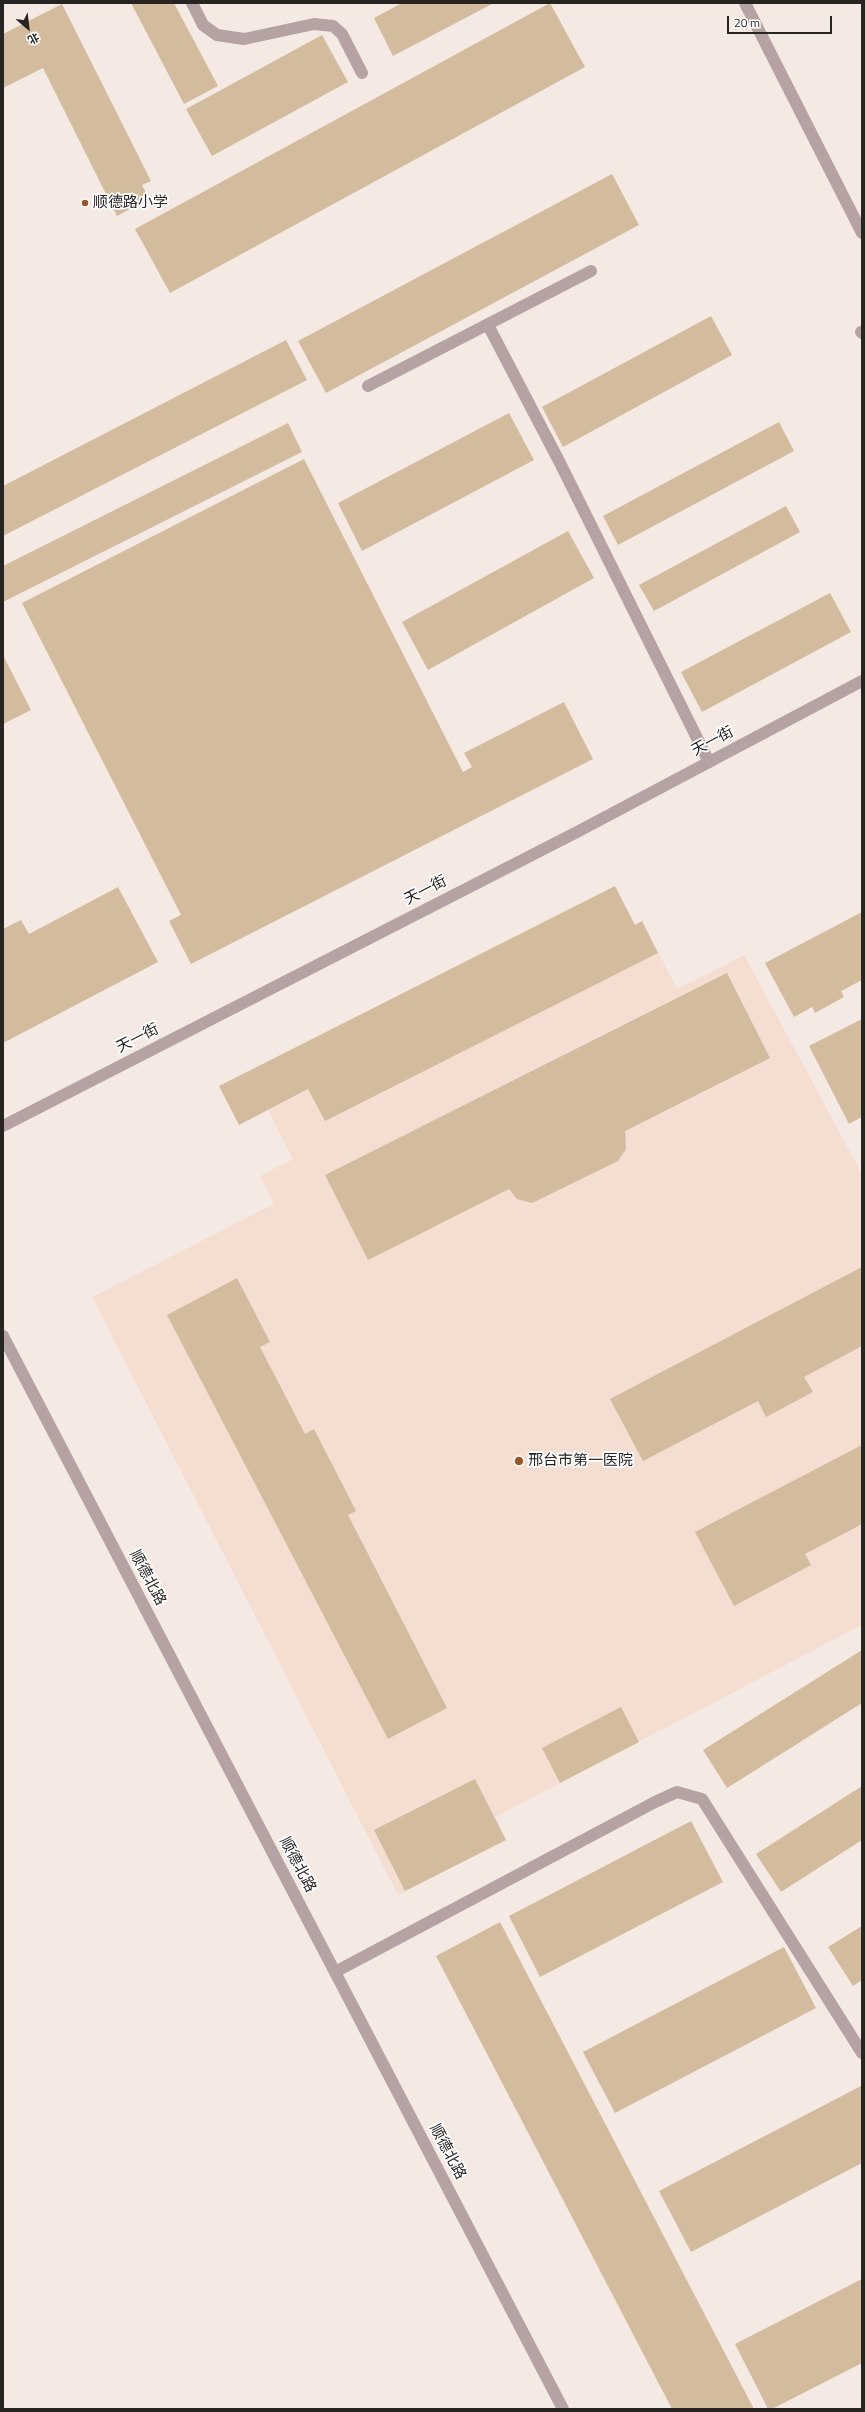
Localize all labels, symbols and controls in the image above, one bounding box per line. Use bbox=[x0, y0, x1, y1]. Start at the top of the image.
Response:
north arrow bbox=[8, 8, 48, 48]
scale bar bbox=[729, 8, 834, 34]
text: 20 m bbox=[734, 13, 760, 32]
text: 北 bbox=[25, 29, 42, 48]
place label: 顺德路小学 bbox=[93, 194, 168, 212]
marker: 顺德路小学 bbox=[80, 198, 90, 208]
street label: 天一街 bbox=[689, 723, 737, 761]
street label: 天一街 bbox=[402, 873, 450, 909]
street label: 天一街 bbox=[114, 1021, 162, 1057]
place label: 邢台市第一医院 bbox=[528, 1452, 633, 1470]
marker: 邢台市第一医院 bbox=[513, 1455, 525, 1467]
street label: 顺德北路 bbox=[125, 1547, 169, 1609]
street label: 顺德北路 bbox=[275, 1834, 319, 1896]
street label: 顺德北路 bbox=[425, 2121, 469, 2183]

